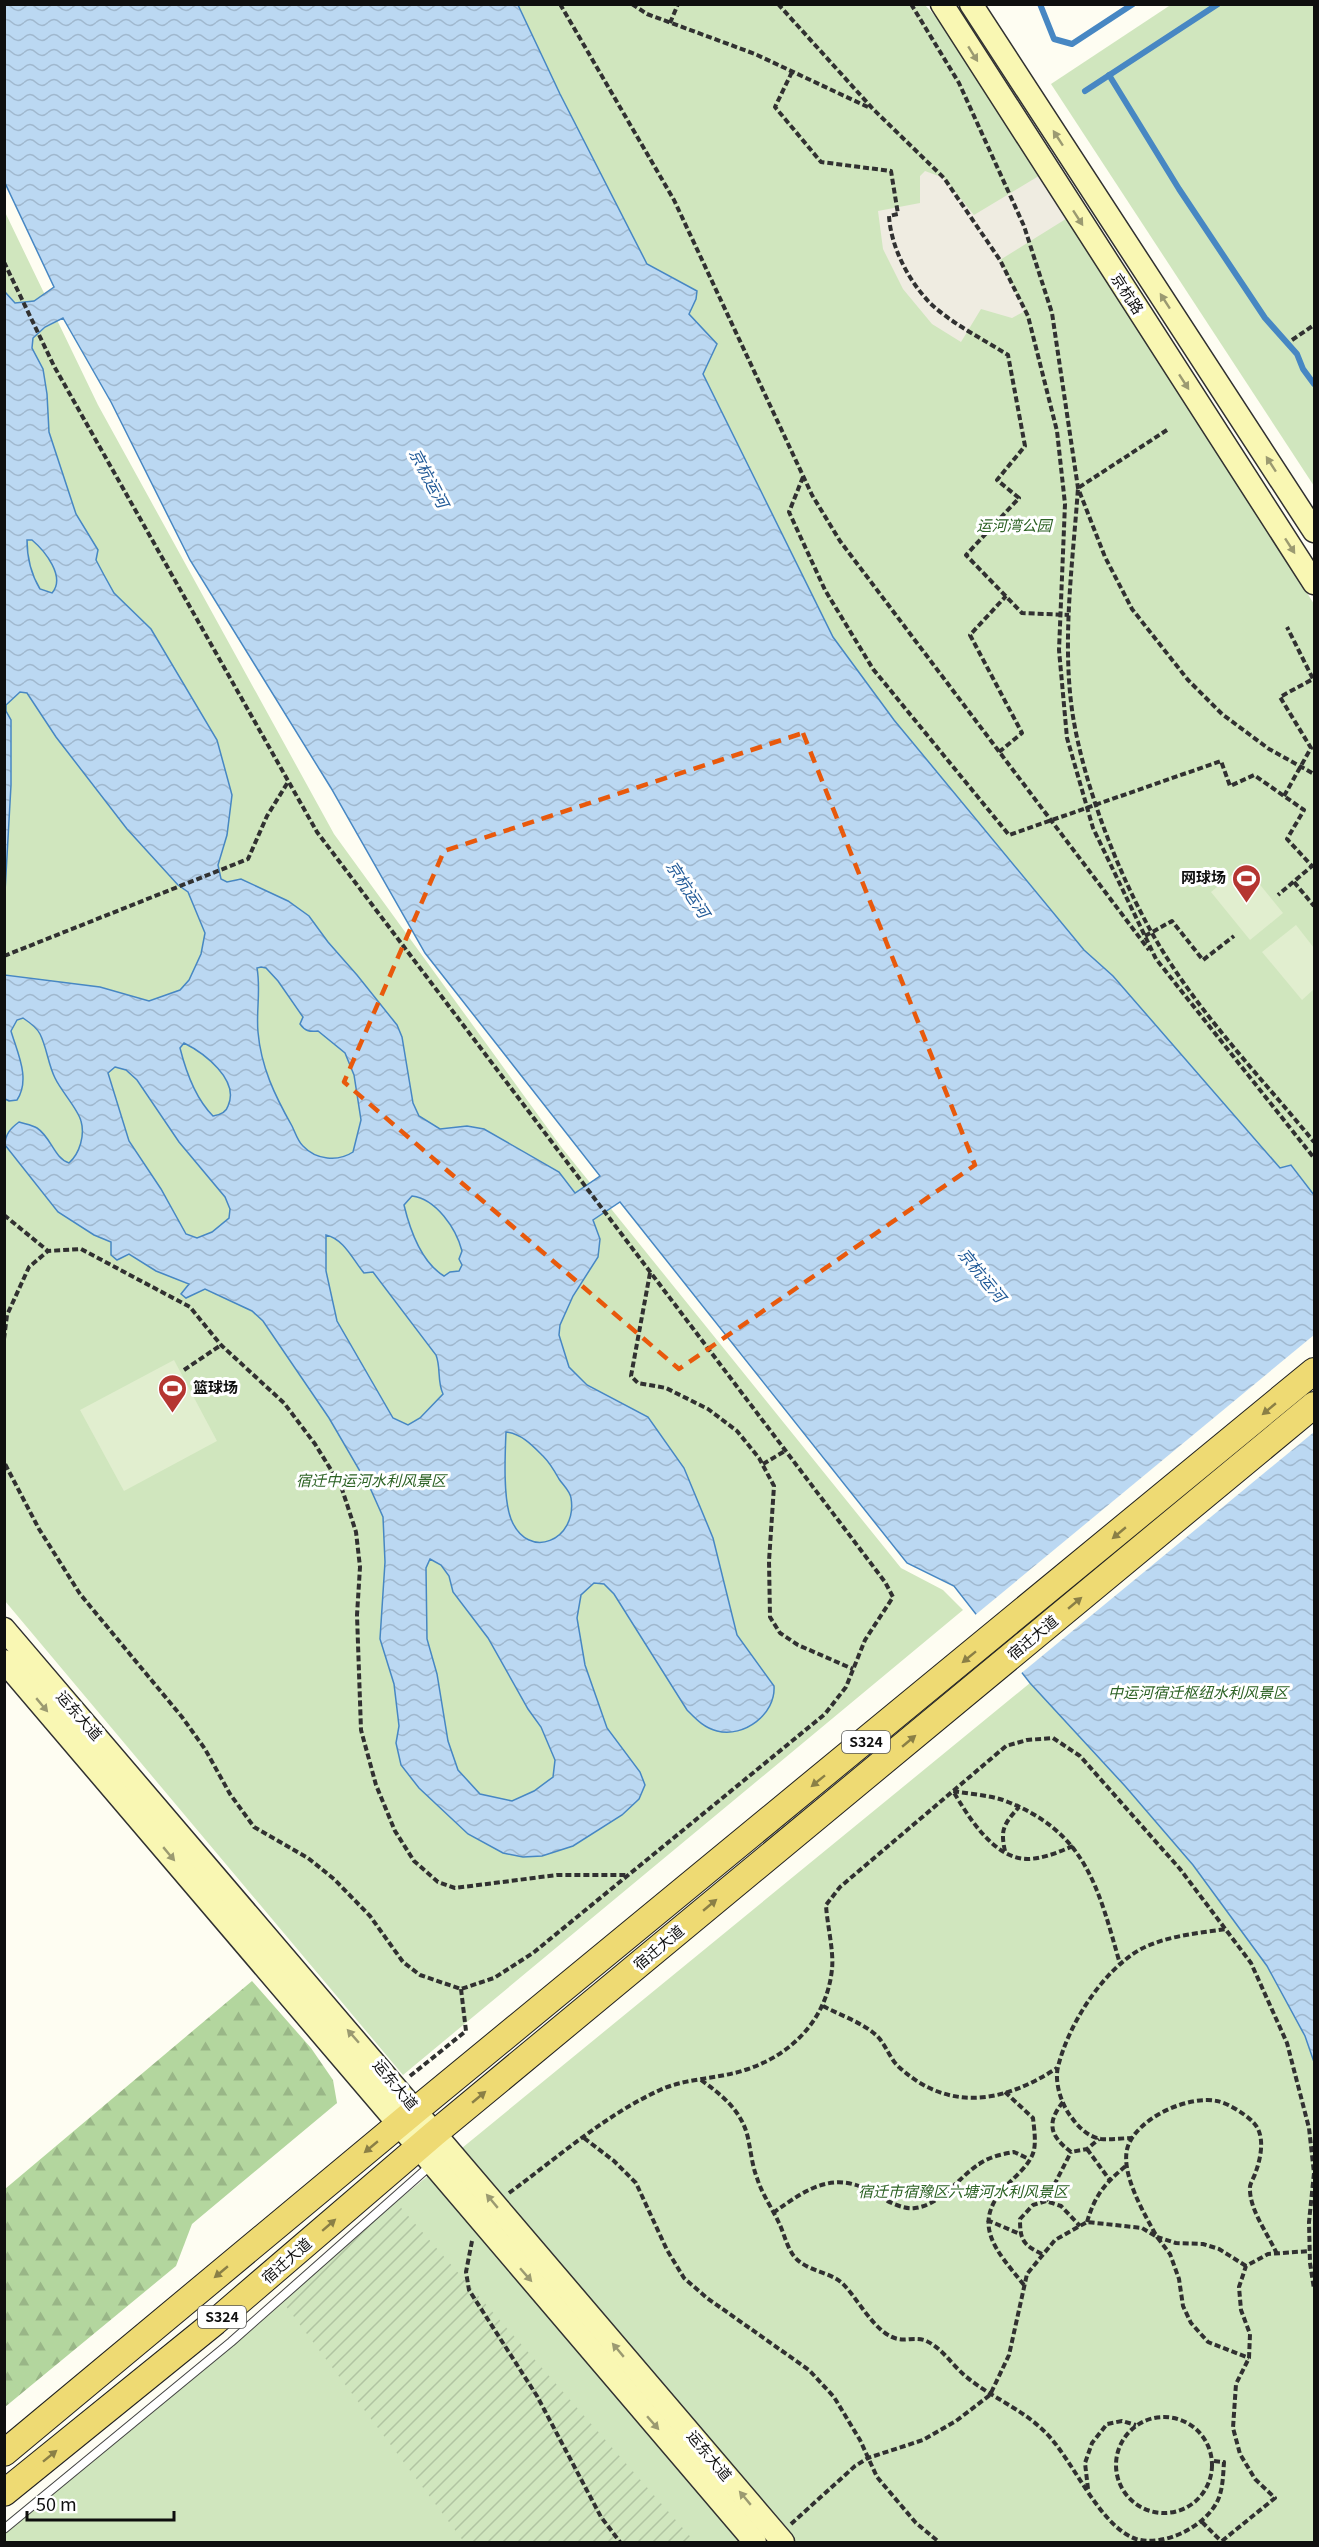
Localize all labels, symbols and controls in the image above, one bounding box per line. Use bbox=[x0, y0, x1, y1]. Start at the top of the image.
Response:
one-way arrow bbox=[968, 46, 979, 62]
one-way arrow bbox=[1052, 130, 1064, 146]
one-way arrow bbox=[1073, 210, 1084, 227]
street label: 京杭路 bbox=[1107, 269, 1149, 318]
one-way arrow bbox=[1159, 293, 1171, 309]
one-way arrow bbox=[1179, 374, 1190, 390]
water label: 京杭运河 bbox=[404, 444, 457, 514]
one-way arrow bbox=[1266, 456, 1277, 472]
park label: 运河湾公园 bbox=[976, 514, 1053, 535]
one-way arrow bbox=[1285, 537, 1296, 554]
water label: 京杭运河 bbox=[661, 855, 718, 924]
sports icon: 网球场 bbox=[1231, 862, 1263, 904]
place label: 网球场 bbox=[1181, 866, 1226, 887]
water label: 京杭运河 bbox=[953, 1242, 1014, 1309]
sports icon: 篮球场 bbox=[156, 1372, 188, 1414]
place label: 篮球场 bbox=[193, 1376, 238, 1397]
one-way arrow bbox=[1262, 1402, 1277, 1414]
park label: 宿迁中运河水利风景区 bbox=[296, 1469, 448, 1490]
one-way arrow bbox=[1112, 1526, 1127, 1539]
one-way arrow bbox=[1067, 1597, 1082, 1610]
street label: 宿迁大道 bbox=[1002, 1610, 1062, 1664]
one-way arrow bbox=[961, 1651, 977, 1664]
park label: 中运河宿迁枢纽水利风景区 bbox=[1108, 1681, 1290, 1702]
street label: 运东大道 bbox=[53, 1685, 108, 1745]
one-way arrow bbox=[36, 1697, 49, 1713]
road number: S324 bbox=[842, 1731, 890, 1753]
one-way arrow bbox=[901, 1734, 917, 1747]
one-way arrow bbox=[811, 1774, 826, 1787]
one-way arrow bbox=[162, 1846, 175, 1861]
one-way arrow bbox=[702, 1899, 718, 1912]
street label: 宿迁大道 bbox=[628, 1920, 688, 1974]
one-way arrow bbox=[347, 2029, 360, 2044]
street label: 运东大道 bbox=[369, 2054, 423, 2114]
one-way arrow bbox=[471, 2090, 487, 2103]
one-way arrow bbox=[363, 2141, 379, 2154]
park label: 宿迁市宿豫区六塘河水利风景区 bbox=[858, 2180, 1070, 2201]
one-way arrow bbox=[485, 2193, 498, 2209]
one-way arrow bbox=[321, 2219, 336, 2232]
street label: 宿迁大道 bbox=[256, 2232, 316, 2287]
one-way arrow bbox=[214, 2266, 229, 2278]
one-way arrow bbox=[519, 2267, 532, 2282]
road number: S324 bbox=[198, 2306, 246, 2328]
one-way arrow bbox=[612, 2343, 625, 2358]
one-way arrow bbox=[646, 2415, 659, 2431]
street label: 运东大道 bbox=[683, 2425, 737, 2485]
one-way arrow bbox=[42, 2450, 58, 2463]
scale bar bbox=[27, 2484, 174, 2522]
text: 50 m bbox=[36, 2490, 77, 2516]
one-way arrow bbox=[739, 2491, 752, 2506]

